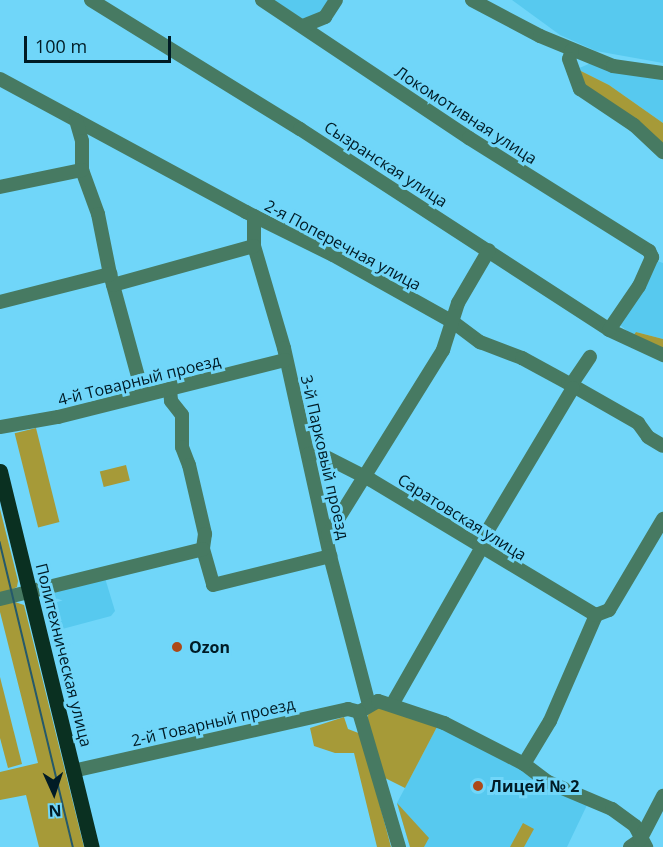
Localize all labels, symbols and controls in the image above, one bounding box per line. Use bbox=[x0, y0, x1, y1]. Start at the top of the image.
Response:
scale bar bbox=[27, 24, 174, 62]
text: 100 m bbox=[35, 34, 87, 58]
street label: Локомотивная улица bbox=[391, 62, 541, 168]
street label: Сызранская улица bbox=[321, 117, 451, 211]
street label: 2-я Поперечная улица bbox=[262, 196, 424, 294]
street label: 4-й Товарный проезд bbox=[56, 350, 222, 410]
street label: 3-й Парковый проезд bbox=[297, 373, 353, 541]
street label: Саратовская улица bbox=[394, 470, 530, 564]
street label: Политехническая улица bbox=[32, 561, 96, 749]
place label: Ozon bbox=[189, 637, 230, 657]
marker: Ozon bbox=[170, 640, 184, 654]
street label: 2-й Товарный проезд bbox=[130, 694, 296, 750]
north arrow bbox=[24, 763, 84, 823]
place label: Лицей № 2 bbox=[490, 776, 579, 796]
marker: Лицей № 2 bbox=[471, 779, 485, 793]
text: N bbox=[48, 800, 62, 822]

